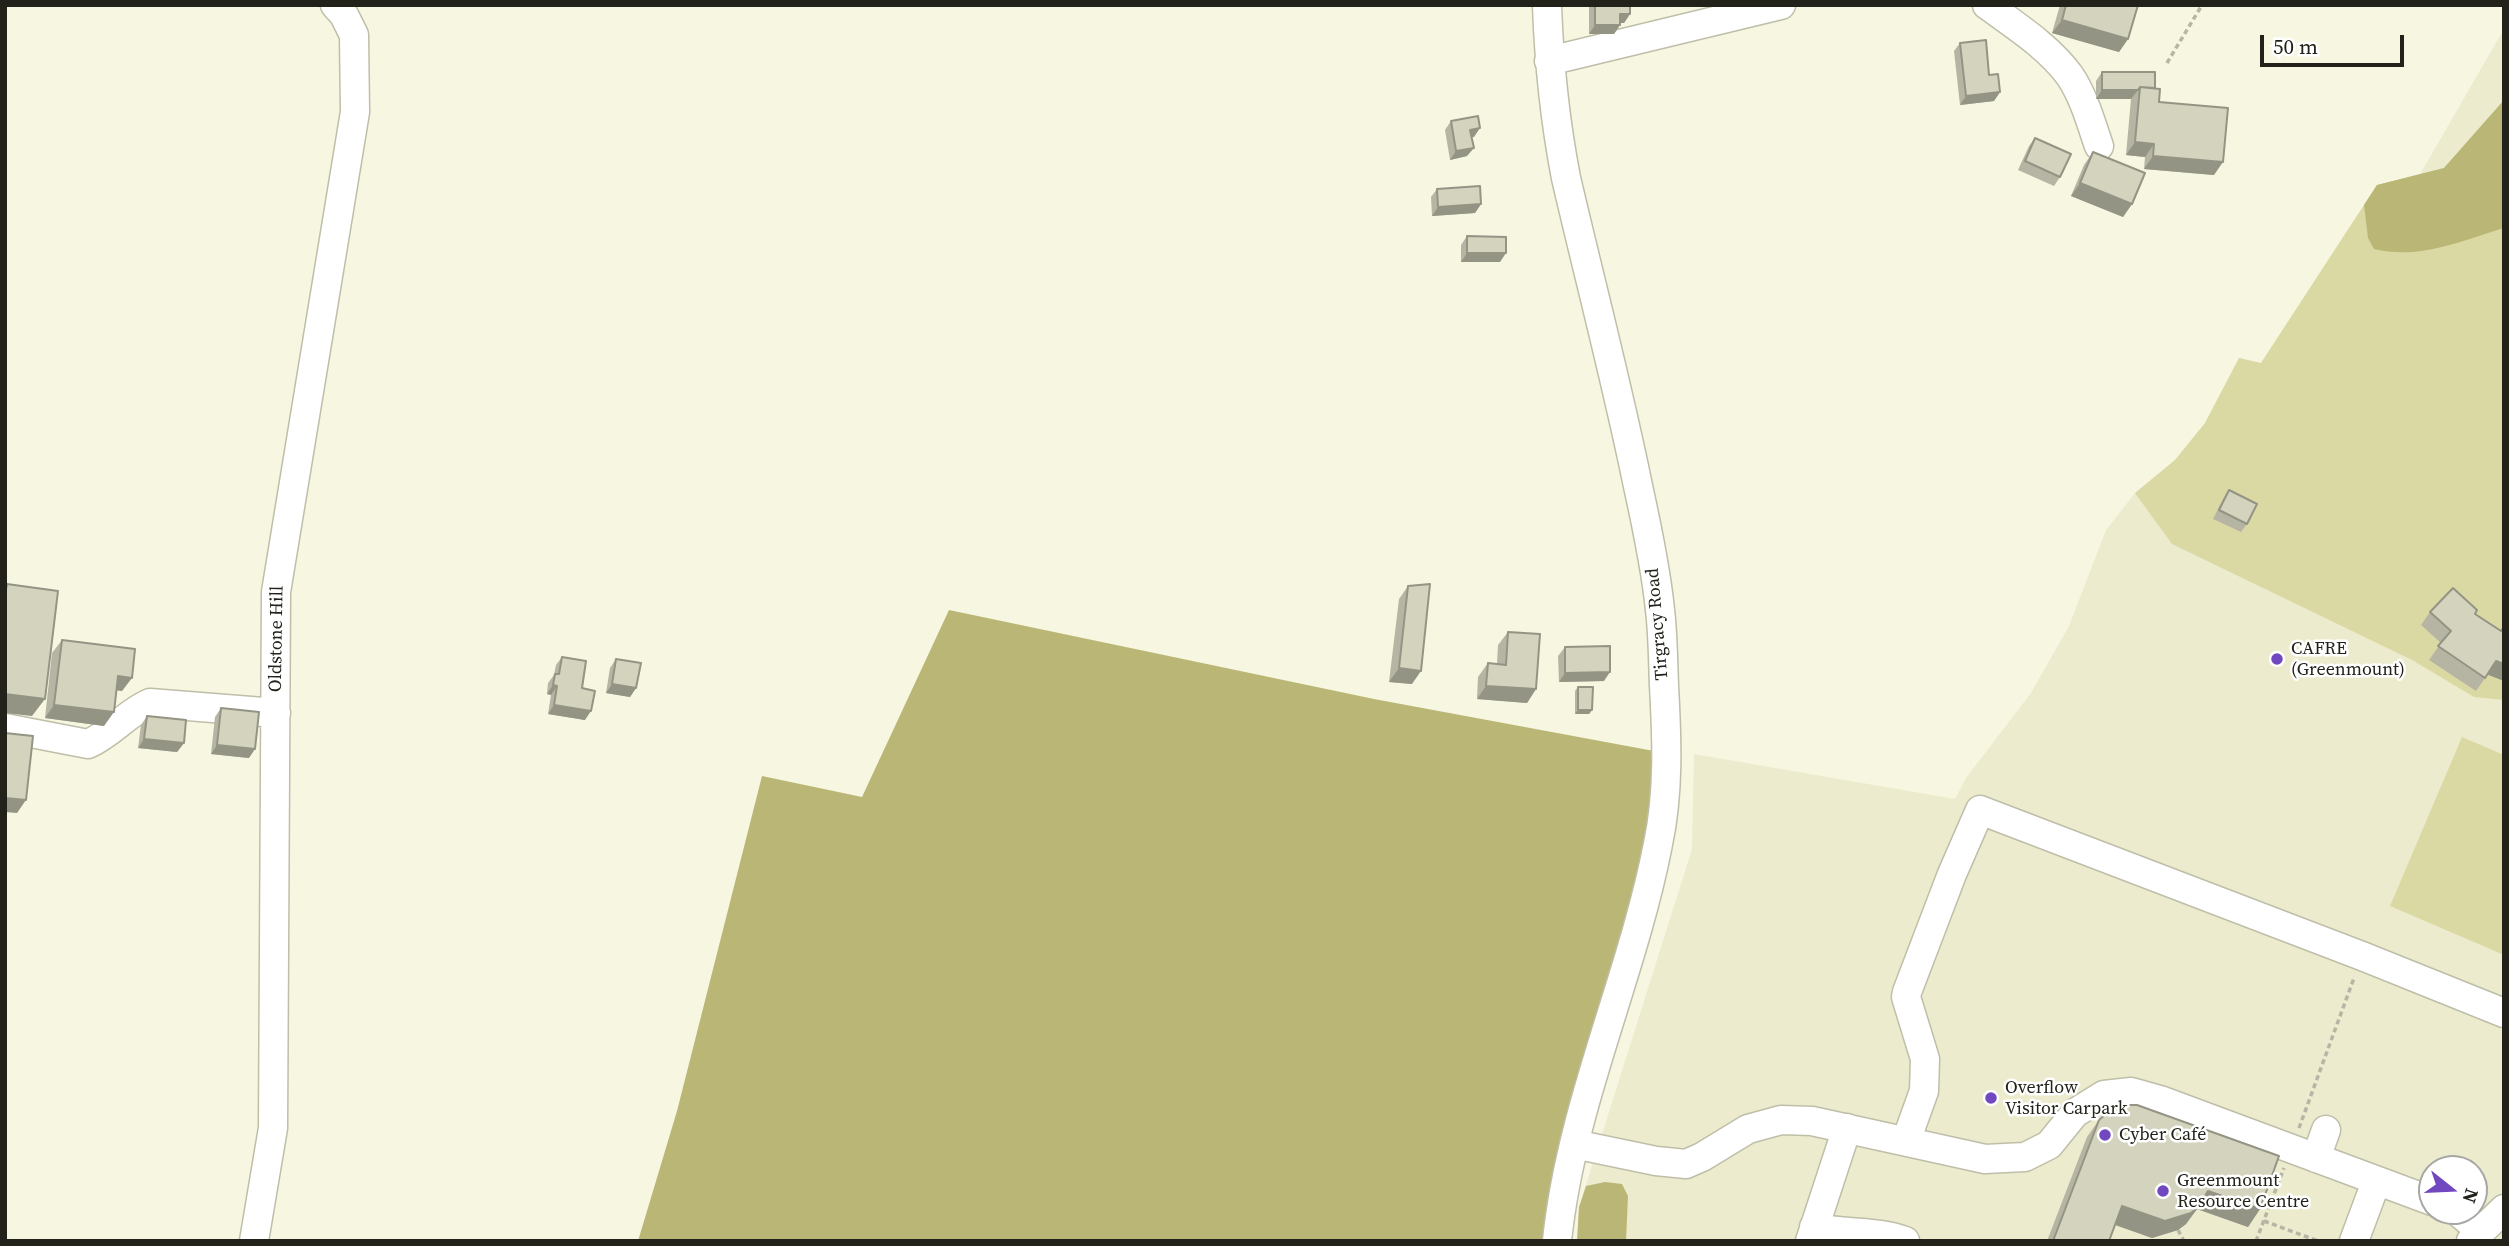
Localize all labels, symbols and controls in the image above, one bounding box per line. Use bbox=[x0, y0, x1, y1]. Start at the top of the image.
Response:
scale bar bbox=[2264, 21, 2408, 65]
text: 50 m bbox=[2273, 32, 2318, 61]
street label: Tirgracy Road bbox=[1642, 567, 1674, 681]
street label: Oldstone Hill bbox=[265, 586, 289, 692]
place label: CAFRE (Greenmount) bbox=[2291, 638, 2405, 680]
marker: CAFRE (Greenmount) bbox=[2269, 651, 2285, 667]
place label: Overflow Visitor Carpark bbox=[2005, 1077, 2128, 1120]
marker: Overflow Visitor Carpark bbox=[1983, 1090, 1999, 1106]
place label: Cyber Café bbox=[2119, 1124, 2206, 1146]
marker: Cyber Café bbox=[2097, 1127, 2113, 1143]
north arrow bbox=[2418, 1155, 2488, 1225]
place label: Greenmount Resource Centre bbox=[2177, 1170, 2309, 1212]
marker: Greenmount Resource Centre bbox=[2155, 1183, 2171, 1199]
text: N bbox=[2457, 1185, 2486, 1206]

